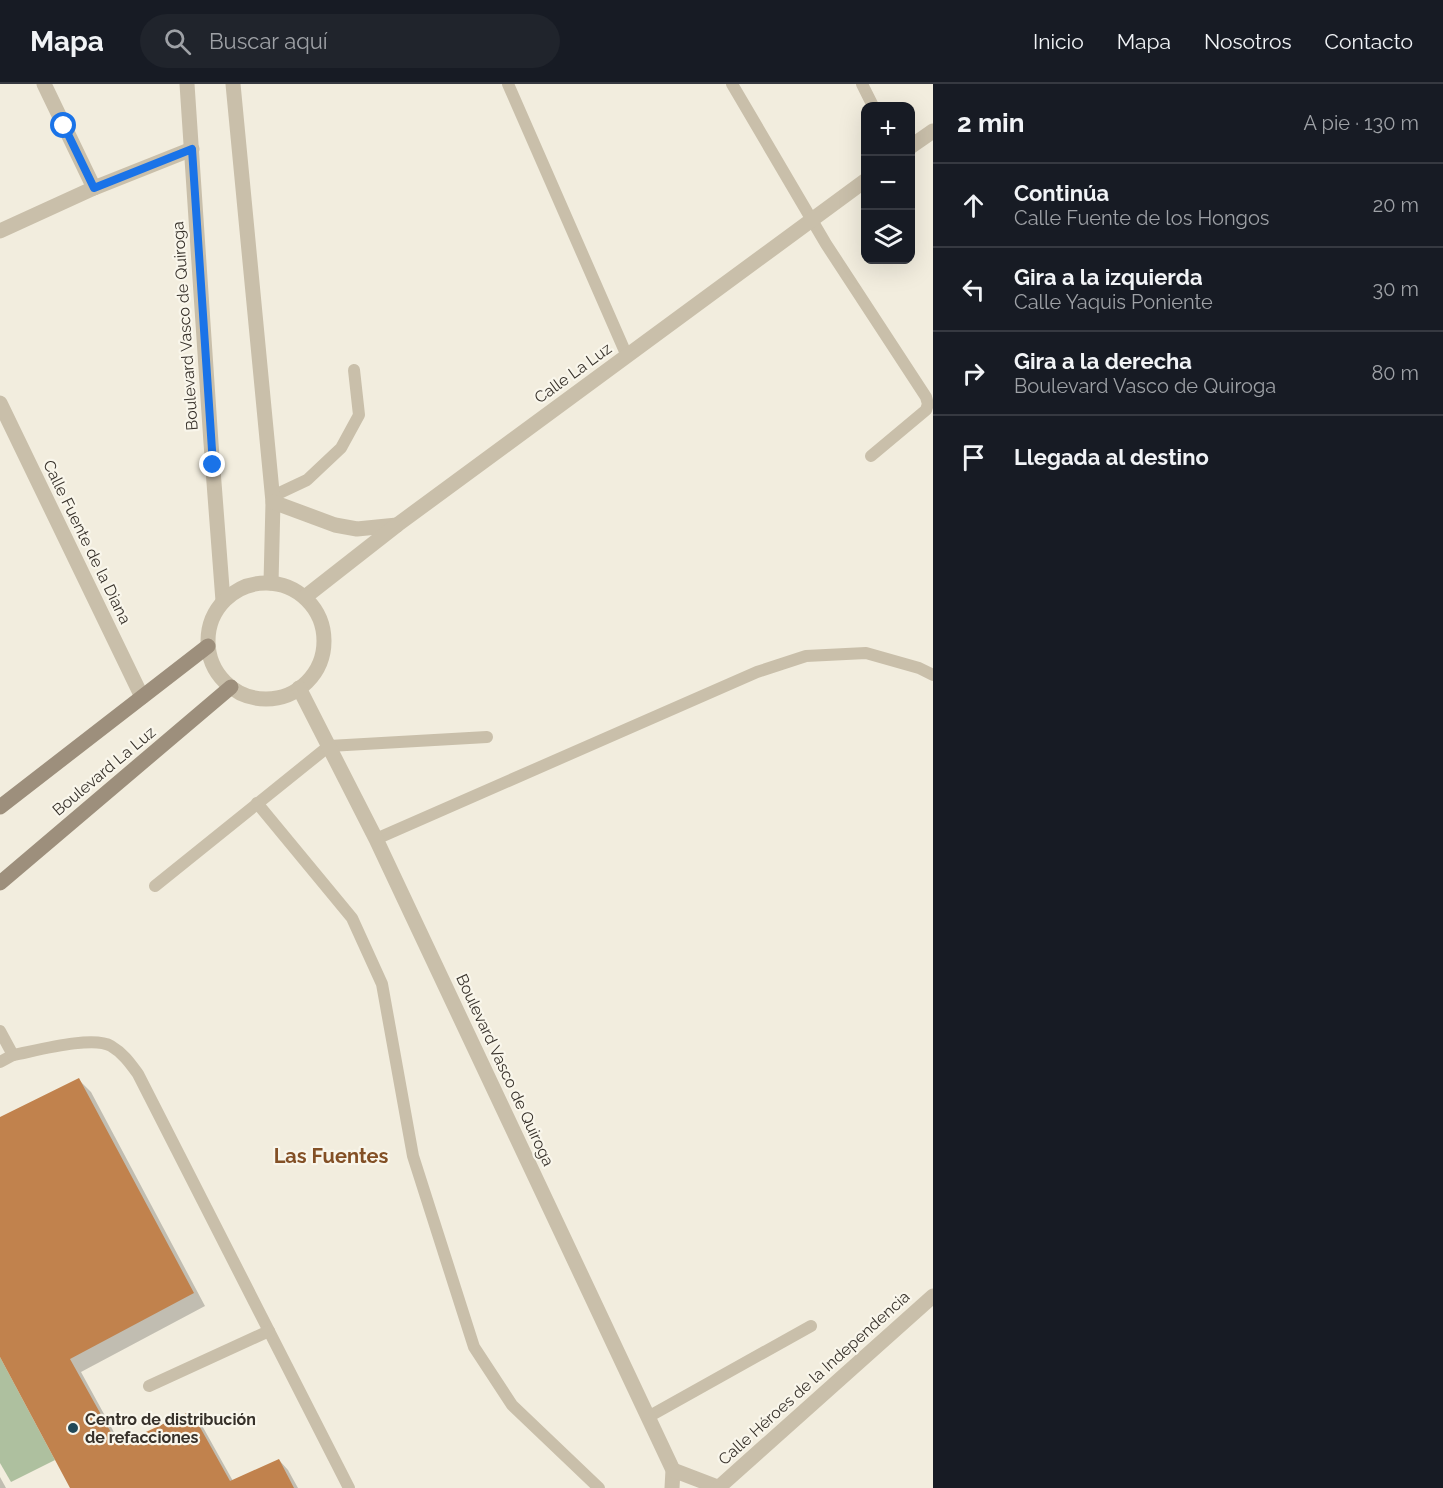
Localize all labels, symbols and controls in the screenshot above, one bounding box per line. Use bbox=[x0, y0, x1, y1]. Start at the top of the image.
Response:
search box bbox=[140, 14, 560, 68]
text: Mapa bbox=[30, 25, 104, 58]
icon: search bbox=[161, 25, 194, 58]
text: Buscar aquí bbox=[209, 28, 328, 54]
text: Inicio bbox=[1033, 29, 1084, 54]
text: Mapa bbox=[1117, 29, 1171, 54]
text: Nosotros bbox=[1204, 29, 1292, 54]
text: Contacto bbox=[1325, 29, 1413, 54]
map controls bbox=[861, 102, 915, 264]
button: + bbox=[861, 102, 915, 156]
text: 2 min bbox=[957, 108, 1024, 138]
text: A pie · 130 m bbox=[1304, 111, 1419, 135]
route start bbox=[50, 112, 76, 138]
button: − bbox=[861, 156, 915, 210]
text: Continúa bbox=[1014, 180, 1109, 206]
icon: ahead bbox=[957, 189, 990, 222]
text: 20 m bbox=[1373, 193, 1419, 217]
text: Calle Fuente de los Hongos bbox=[1014, 206, 1269, 230]
button: layers bbox=[861, 210, 915, 264]
street label: Boulevard Vasco de Quiroga bbox=[168, 221, 202, 431]
text: Gira a la izquierda bbox=[1014, 264, 1203, 290]
icon: left bbox=[957, 273, 990, 306]
text: 30 m bbox=[1373, 277, 1419, 301]
text: Calle Yaquis Poniente bbox=[1014, 290, 1213, 314]
street label: Calle La Luz bbox=[531, 339, 615, 407]
text: Gira a la derecha bbox=[1014, 348, 1192, 374]
icon: right bbox=[957, 357, 990, 390]
text: 80 m bbox=[1371, 361, 1419, 385]
text: Boulevard Vasco de Quiroga bbox=[1014, 374, 1276, 398]
icon: arrive bbox=[957, 441, 990, 474]
text: Llegada al destino bbox=[1014, 444, 1209, 470]
route end bbox=[199, 451, 225, 477]
street label: Calle Fuente de la Diana bbox=[39, 457, 135, 627]
street label: Boulevard La Luz bbox=[49, 722, 159, 820]
street label: Boulevard Vasco de Quiroga bbox=[452, 971, 558, 1169]
district label: Las Fuentes bbox=[274, 1144, 388, 1168]
street label: Calle Héroes de la Independencia bbox=[715, 1287, 913, 1469]
place label: Centro de distribución de refacciones bbox=[85, 1410, 256, 1447]
marker: Centro de distribución de refacciones bbox=[66, 1421, 80, 1435]

